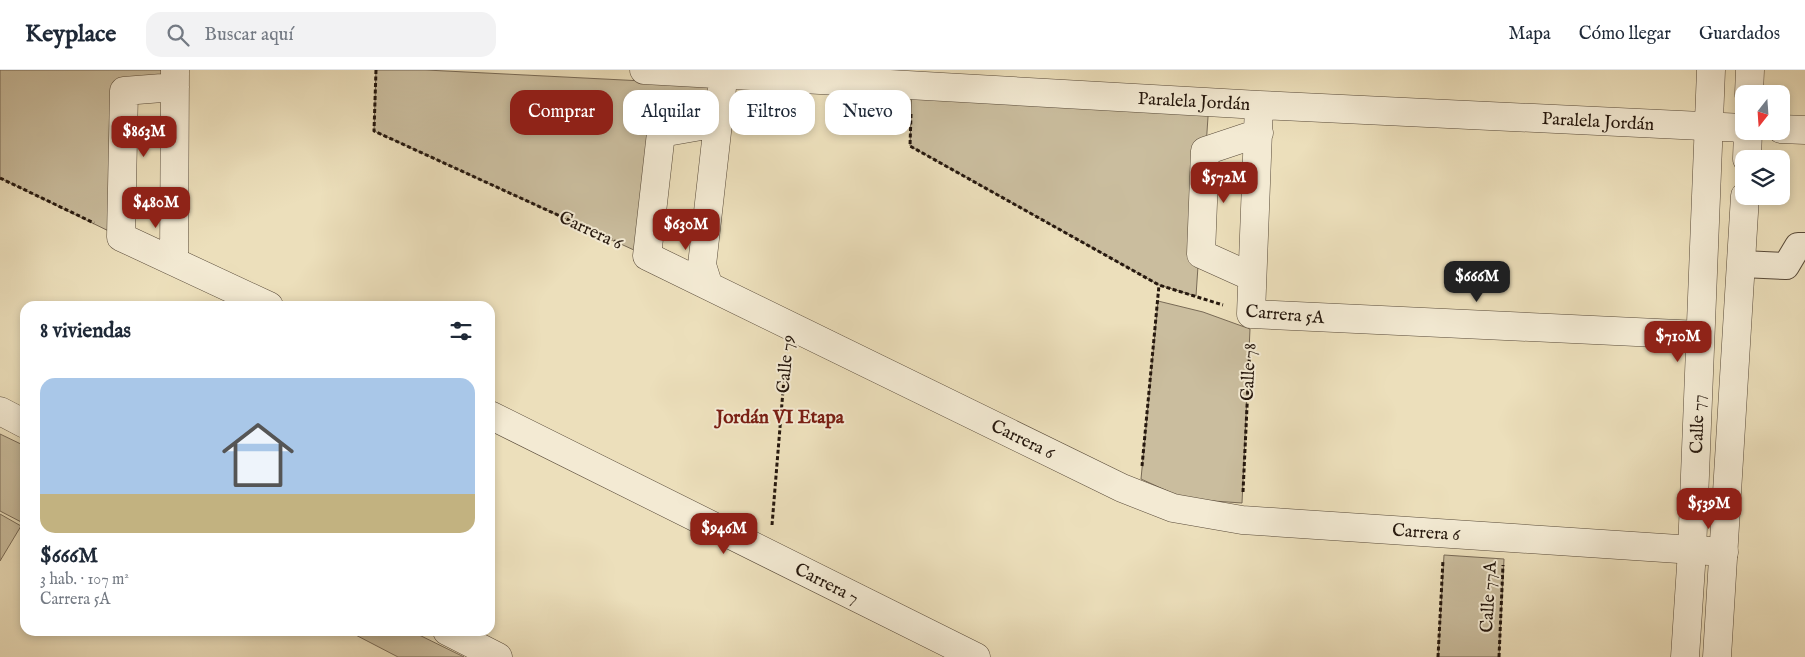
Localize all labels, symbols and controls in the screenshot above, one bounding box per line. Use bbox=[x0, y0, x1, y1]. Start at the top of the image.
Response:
search box bbox=[146, 12, 496, 57]
text: Keyplace bbox=[25, 19, 116, 50]
icon: search bbox=[164, 21, 192, 49]
text: Buscar aquí bbox=[204, 23, 294, 47]
text: Mapa bbox=[1508, 23, 1551, 46]
text: Cómo llegar bbox=[1579, 23, 1671, 46]
text: Guardados bbox=[1699, 23, 1780, 46]
north arrow bbox=[1735, 85, 1790, 140]
map controls bbox=[1735, 85, 1790, 205]
street label: Paralela Jordán bbox=[1137, 88, 1251, 117]
chip: Comprar bbox=[510, 90, 613, 135]
chip: Alquilar bbox=[623, 90, 719, 135]
chip: Filtros bbox=[729, 90, 815, 135]
chip: Nuevo bbox=[825, 90, 911, 135]
street label: Paralela Jordán bbox=[1541, 108, 1655, 137]
pin: $863M bbox=[109, 116, 179, 158]
text: $863M bbox=[123, 122, 165, 142]
button: layers bbox=[1735, 150, 1790, 205]
pin: $572M bbox=[1189, 162, 1259, 204]
text: $572M bbox=[1202, 168, 1246, 188]
pin: $480M bbox=[121, 186, 191, 229]
text: $480M bbox=[133, 193, 179, 213]
street label: Carrera 6 bbox=[555, 207, 626, 256]
pin: $630M bbox=[651, 208, 721, 251]
text: $630M bbox=[664, 215, 708, 235]
pin: $666M bbox=[1442, 260, 1512, 303]
text: $666M bbox=[1455, 267, 1499, 287]
street label: Carrera 5A bbox=[1244, 301, 1326, 330]
icon: filters bbox=[447, 317, 475, 345]
text: 8 viviendas bbox=[40, 318, 131, 345]
pin: $710M bbox=[1643, 320, 1713, 363]
text: $710M bbox=[1655, 327, 1701, 347]
street label: Calle 79 bbox=[772, 334, 801, 394]
street label: Calle 78 bbox=[1236, 342, 1263, 402]
street label: Calle 77 bbox=[1686, 394, 1711, 454]
district label: Jordán VI Etapa bbox=[713, 406, 845, 430]
icon: home bbox=[213, 410, 303, 500]
street label: Carrera 6 bbox=[987, 415, 1058, 466]
pin: $539M bbox=[1674, 488, 1744, 530]
text: $539M bbox=[1688, 494, 1730, 514]
pin: $946M bbox=[689, 512, 759, 555]
text: $946M bbox=[701, 519, 747, 539]
street label: Carrera 6 bbox=[1391, 520, 1461, 547]
text: $666M bbox=[40, 543, 98, 570]
street label: Carrera 7 bbox=[790, 558, 862, 610]
street label: Calle 77A bbox=[1476, 560, 1503, 633]
text: 3 hab. · 107 m² bbox=[40, 570, 129, 590]
text: Carrera 5A bbox=[40, 590, 110, 610]

